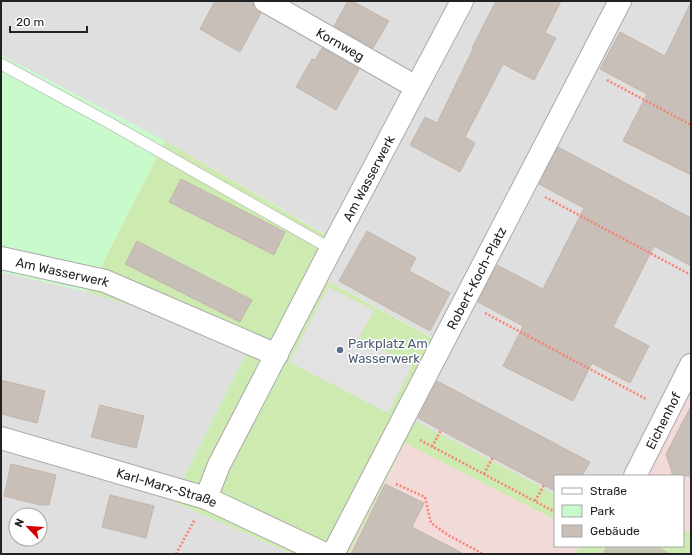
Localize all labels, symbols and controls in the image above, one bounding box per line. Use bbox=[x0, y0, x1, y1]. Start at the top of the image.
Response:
scale bar bbox=[10, 8, 87, 34]
text: 20 m bbox=[16, 15, 44, 29]
street label: Kornweg bbox=[314, 25, 367, 65]
street label: Am Wasserwerk bbox=[340, 132, 398, 224]
street label: Robert-Koch-Platz bbox=[444, 224, 510, 332]
street label: Am Wasserwerk bbox=[14, 254, 112, 290]
place label: Parkplatz Am Wasserwerk bbox=[348, 336, 428, 366]
marker: Parkplatz Am Wasserwerk bbox=[335, 345, 345, 355]
street label: Eichenhof bbox=[643, 390, 684, 452]
street label: Karl-Marx-Straße bbox=[115, 465, 220, 510]
legend bbox=[554, 475, 684, 547]
text: Straße bbox=[590, 484, 627, 498]
text: Park bbox=[590, 504, 616, 518]
north arrow bbox=[8, 507, 48, 547]
text: N bbox=[12, 517, 27, 529]
text: Gebäude bbox=[590, 524, 640, 538]

